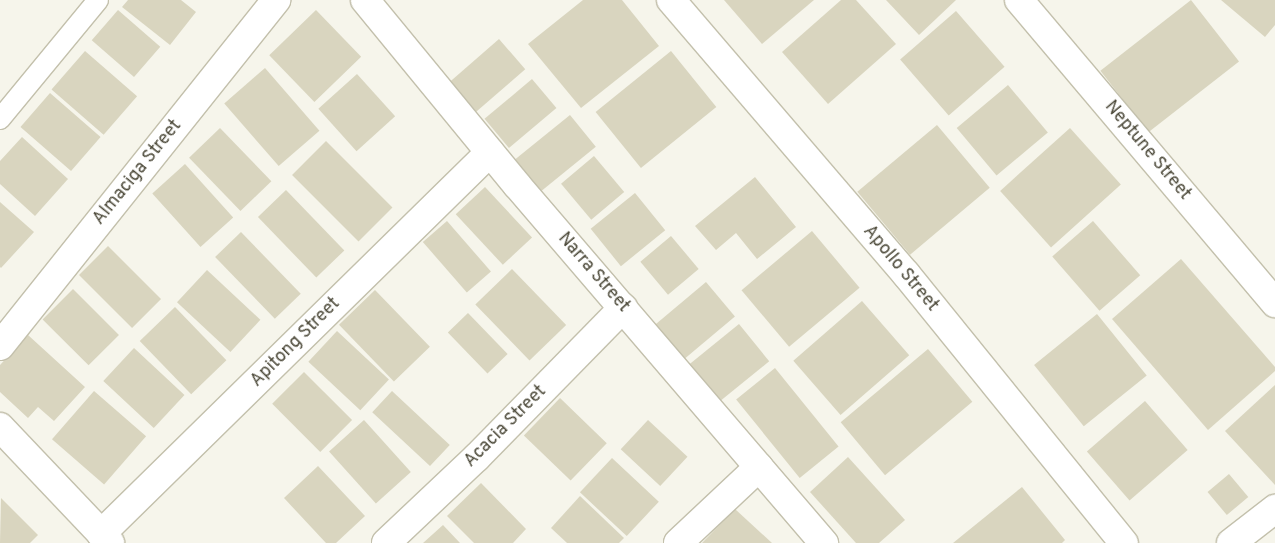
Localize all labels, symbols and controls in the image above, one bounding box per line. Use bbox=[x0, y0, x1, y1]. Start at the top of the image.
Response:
street label: Neptune Street bbox=[1099, 97, 1195, 205]
street label: Almaciga Street bbox=[89, 116, 187, 230]
street label: Apollo Street bbox=[858, 221, 942, 317]
street label: Narra Street bbox=[552, 229, 634, 317]
street label: Apitong Street bbox=[247, 294, 345, 392]
street label: Acacia Street bbox=[460, 381, 552, 473]

